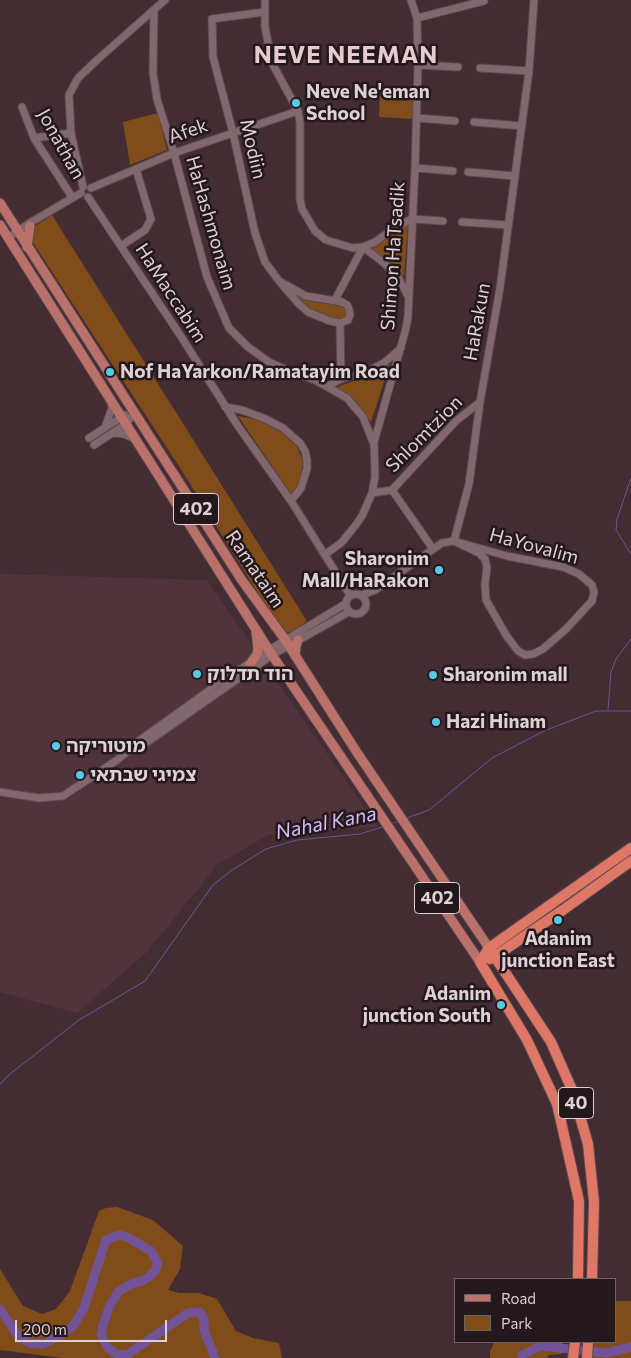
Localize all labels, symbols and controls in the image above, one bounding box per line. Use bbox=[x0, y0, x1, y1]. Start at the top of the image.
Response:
district label: NEVE NEEMAN bbox=[252, 41, 440, 69]
place label: Neve Ne'eman School bbox=[306, 81, 430, 125]
marker: Neve Ne'eman School bbox=[290, 97, 302, 109]
street label: Jonathan bbox=[32, 105, 90, 183]
street label: Afek bbox=[165, 114, 211, 148]
street label: Modiin bbox=[235, 117, 271, 181]
street label: HaHashmonaim bbox=[181, 153, 241, 293]
street label: Shimon HaTsadik bbox=[376, 181, 410, 331]
street label: HaMaccabim bbox=[131, 239, 211, 347]
street label: HaRakun bbox=[459, 281, 495, 363]
place label: Nof HaYarkon/Ramatayim Road bbox=[120, 361, 400, 383]
marker: Nof HaYarkon/Ramatayim Road bbox=[104, 366, 116, 378]
street label: Shlomtzion bbox=[381, 391, 467, 477]
road number: 402 bbox=[174, 494, 218, 524]
street label: HaYovalim bbox=[487, 523, 581, 569]
street label: Ramataim bbox=[221, 526, 289, 612]
place label: Sharonim Mall/HaRakon bbox=[302, 548, 429, 592]
marker: Sharonim Mall/HaRakon bbox=[433, 564, 445, 576]
place label: הוד תדלוק bbox=[207, 663, 293, 685]
place label: Sharonim mall bbox=[443, 664, 568, 686]
marker: הוד תדלוק bbox=[191, 668, 203, 680]
marker: Sharonim mall bbox=[427, 669, 439, 681]
place label: Hazi Hinam bbox=[446, 711, 546, 733]
marker: Hazi Hinam bbox=[430, 716, 442, 728]
place label: מוטוריקה bbox=[66, 735, 146, 757]
marker: מוטוריקה bbox=[50, 740, 62, 752]
place label: צמיגי שבתאי bbox=[90, 764, 196, 786]
marker: צמיגי שבתאי bbox=[74, 769, 86, 781]
water label: Nahal Kana bbox=[274, 801, 378, 845]
road number: 402 bbox=[414, 882, 460, 914]
marker: Adanim junction East bbox=[552, 914, 564, 926]
place label: Adanim junction East bbox=[501, 928, 615, 972]
place label: Adanim junction South bbox=[363, 983, 491, 1027]
marker: Adanim junction South bbox=[495, 999, 507, 1011]
road number: 40 bbox=[558, 1088, 594, 1118]
legend bbox=[454, 1278, 616, 1343]
text: Road bbox=[501, 1289, 536, 1307]
scale bar bbox=[18, 1310, 170, 1342]
text: Park bbox=[501, 1314, 532, 1332]
text: 200 m bbox=[23, 1320, 67, 1338]

